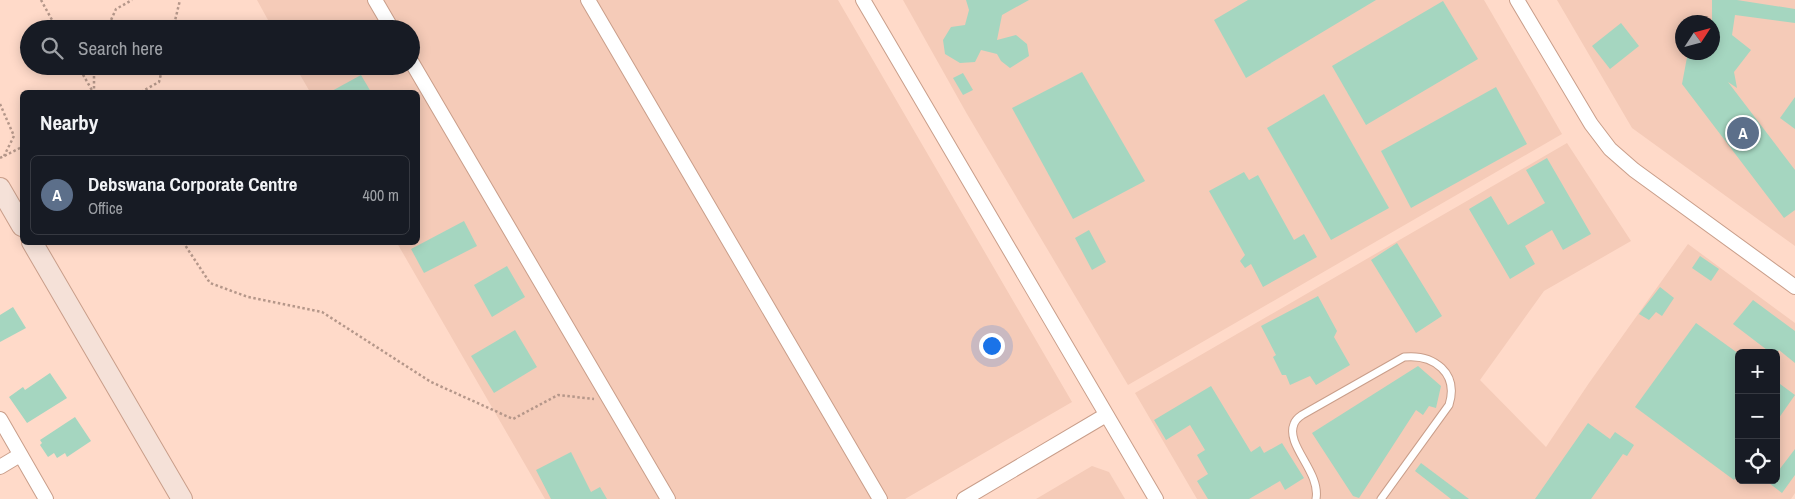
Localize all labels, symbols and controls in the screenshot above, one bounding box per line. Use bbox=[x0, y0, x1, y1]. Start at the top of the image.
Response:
north arrow bbox=[1675, 15, 1720, 60]
search box bbox=[20, 20, 420, 75]
icon: search bbox=[38, 34, 66, 62]
text: Search here bbox=[78, 35, 163, 61]
text: Nearby bbox=[40, 108, 98, 137]
pin: A bbox=[1727, 114, 1759, 152]
text: Debswana Corporate Centre bbox=[88, 171, 298, 197]
text: A bbox=[52, 184, 62, 206]
text: 400 m bbox=[363, 184, 399, 206]
text: Office bbox=[88, 197, 123, 219]
your location bbox=[979, 333, 1005, 359]
map controls bbox=[1735, 349, 1780, 484]
button: + bbox=[1735, 349, 1780, 394]
button: − bbox=[1735, 394, 1780, 439]
button: locate bbox=[1735, 439, 1780, 484]

